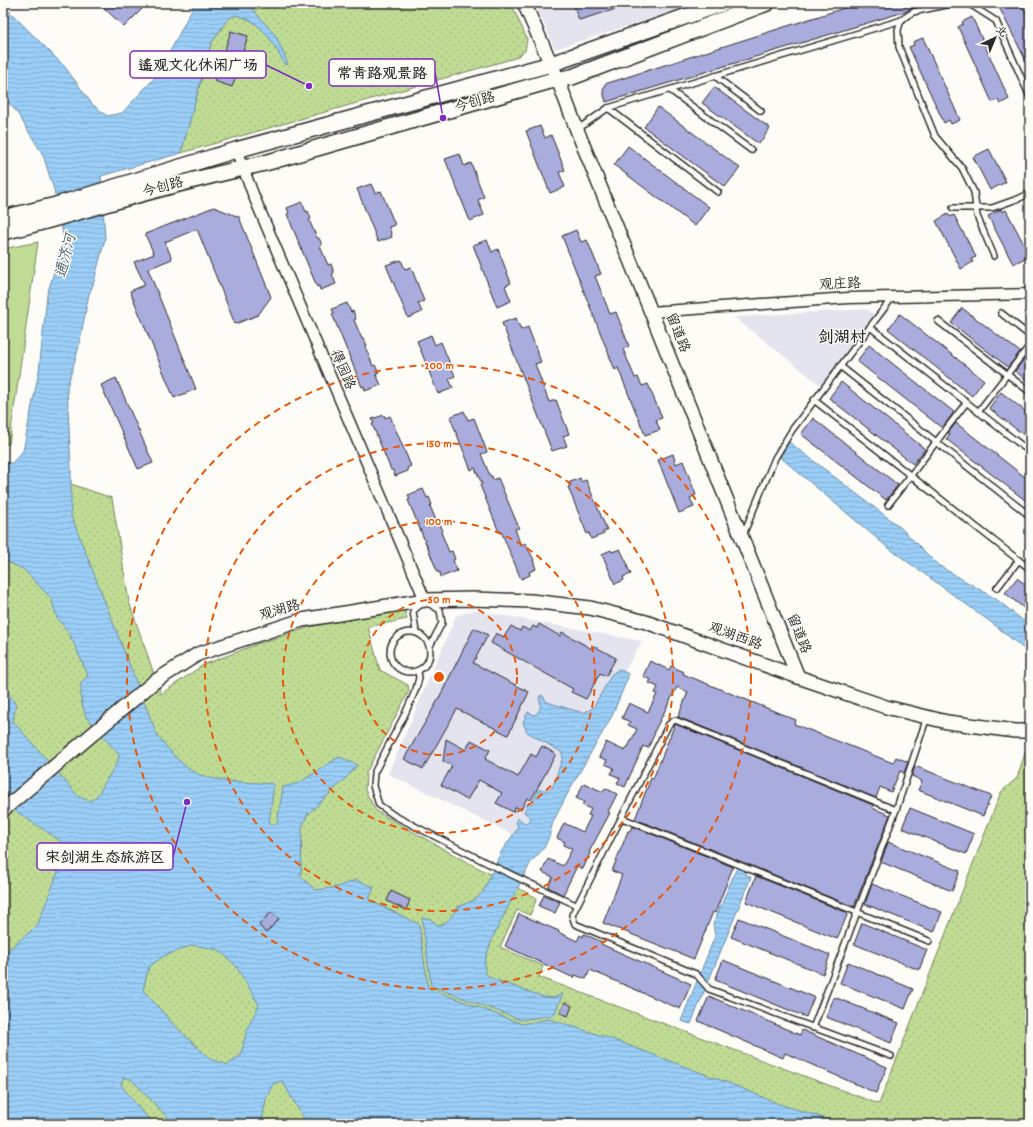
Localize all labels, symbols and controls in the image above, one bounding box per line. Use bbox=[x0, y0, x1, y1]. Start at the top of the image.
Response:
north arrow bbox=[975, 18, 1015, 58]
text: 北 bbox=[991, 23, 1010, 42]
callout: 遥观文化休闲广场 bbox=[130, 51, 266, 78]
text: 遥观文化休闲广场 bbox=[138, 56, 258, 78]
callout: 常青路观景路 bbox=[329, 59, 435, 86]
text: 常青路观景路 bbox=[337, 64, 427, 86]
street label: 今创路 bbox=[452, 88, 498, 118]
street label: 今创路 bbox=[140, 173, 186, 203]
water label: 通济河 bbox=[51, 229, 84, 281]
street label: 观庄路 bbox=[819, 274, 861, 296]
street label: 留道路 bbox=[660, 310, 694, 356]
district label: 剑湖村 bbox=[818, 327, 866, 350]
street label: 得园路 bbox=[325, 347, 359, 393]
text: 200 m bbox=[424, 358, 454, 375]
text: 150 m bbox=[426, 436, 452, 453]
text: 100 m bbox=[426, 514, 452, 531]
text: 50 m bbox=[427, 592, 451, 609]
street label: 观湖路 bbox=[257, 596, 303, 626]
street label: 留道路 bbox=[781, 611, 815, 657]
street label: 观湖西路 bbox=[705, 618, 765, 656]
centre of rings bbox=[432, 670, 446, 684]
callout: 宋剑湖生态旅游区 bbox=[37, 843, 173, 870]
text: 宋剑湖生态旅游区 bbox=[45, 848, 165, 870]

